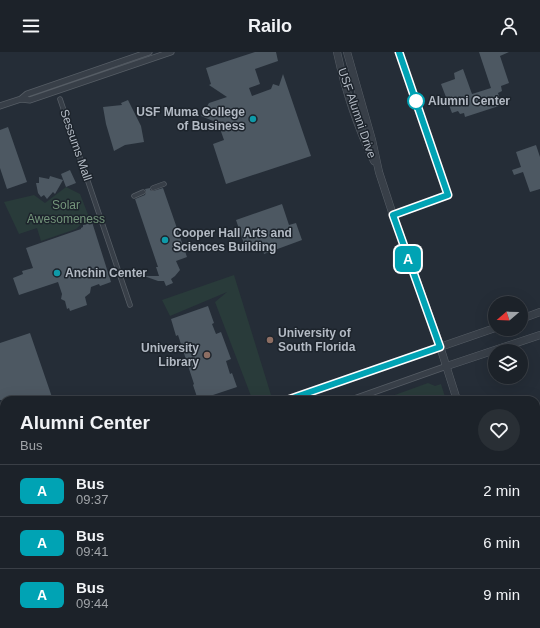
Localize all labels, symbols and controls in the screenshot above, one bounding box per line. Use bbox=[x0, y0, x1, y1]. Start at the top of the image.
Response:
icon: menu bbox=[20, 15, 42, 37]
icon: person bbox=[498, 15, 520, 37]
text: Railo bbox=[248, 16, 292, 36]
street label: USF Alumni Drive bbox=[335, 66, 379, 160]
marker: Alumni Center bbox=[407, 92, 425, 110]
place label: Alumni Center bbox=[428, 94, 510, 108]
place label: USF Muma College of Business bbox=[136, 105, 245, 133]
street label: Sessums Mall bbox=[57, 107, 95, 183]
marker: USF Muma College of Business bbox=[248, 114, 258, 124]
park label: Solar Awesomeness bbox=[27, 198, 105, 226]
place label: Cooper Hall Arts and Sciences Building bbox=[173, 226, 292, 254]
marker: Cooper Hall Arts and Sciences Building bbox=[160, 235, 170, 245]
line badge: A bbox=[395, 246, 421, 272]
text: A bbox=[403, 251, 413, 267]
place label: Anchin Center bbox=[65, 266, 147, 280]
marker: Anchin Center bbox=[52, 268, 62, 278]
north arrow bbox=[488, 296, 528, 336]
map controls bbox=[488, 296, 528, 384]
place label: University of South Florida bbox=[278, 326, 356, 354]
marker: University of South Florida bbox=[265, 335, 275, 345]
place label: University Library bbox=[141, 341, 199, 369]
button: layers bbox=[488, 344, 528, 384]
marker: University Library bbox=[202, 350, 212, 360]
button: heart bbox=[478, 409, 520, 451]
text: Alumni Center bbox=[20, 412, 150, 433]
text: Bus bbox=[20, 438, 42, 453]
text: Bus bbox=[76, 475, 104, 492]
text: 2 min bbox=[483, 482, 520, 499]
text: A bbox=[37, 483, 47, 499]
text: 09:37 bbox=[76, 492, 109, 507]
text: Bus bbox=[76, 527, 104, 544]
text: 6 min bbox=[483, 534, 520, 551]
text: A bbox=[37, 535, 47, 551]
text: 09:41 bbox=[76, 544, 109, 559]
text: Bus bbox=[76, 579, 104, 596]
text: 9 min bbox=[483, 586, 520, 603]
text: A bbox=[37, 587, 47, 603]
text: 09:44 bbox=[76, 596, 109, 611]

